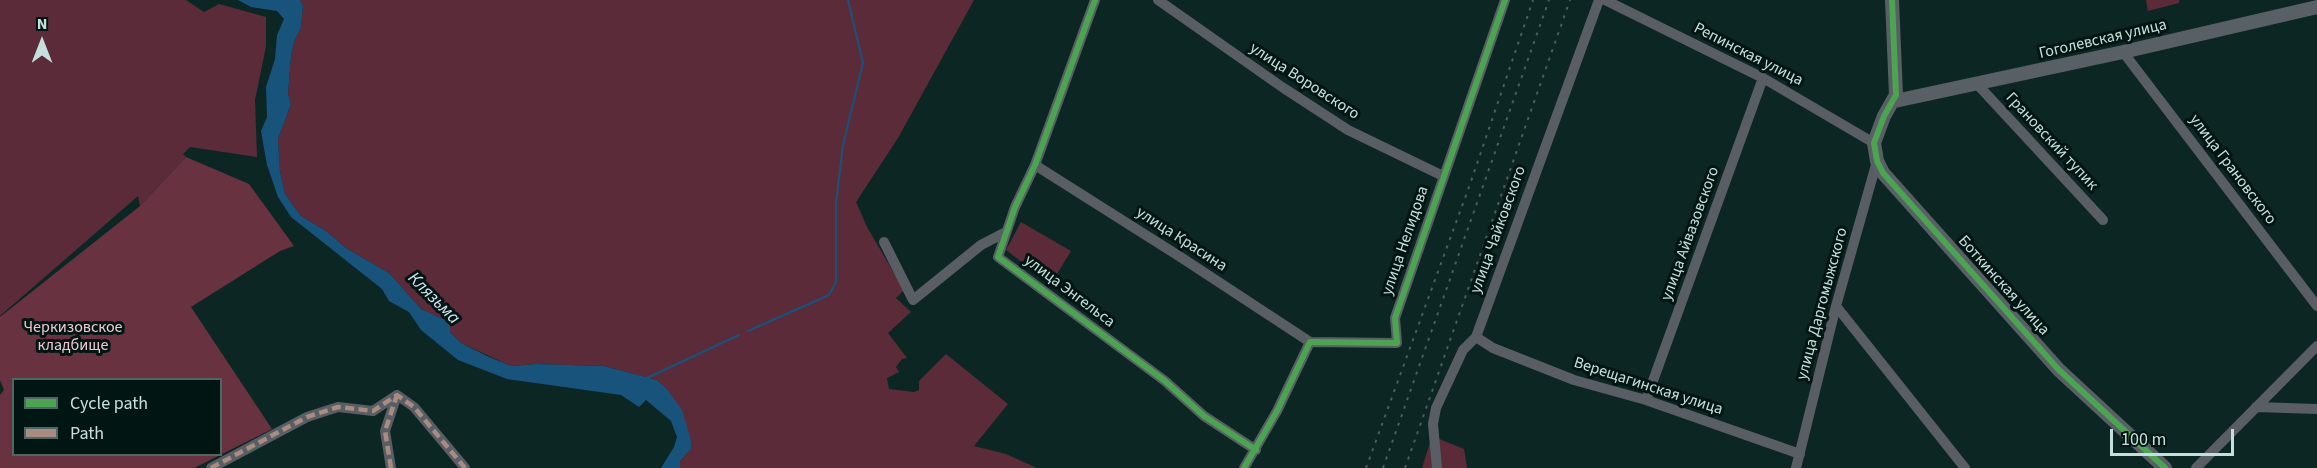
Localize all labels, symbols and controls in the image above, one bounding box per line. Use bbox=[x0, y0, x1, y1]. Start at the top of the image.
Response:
north arrow bbox=[12, 12, 72, 72]
text: N bbox=[37, 13, 47, 35]
street label: Гоголевская улица bbox=[2037, 16, 2169, 64]
street label: Репинская улица bbox=[1690, 19, 1806, 91]
street label: улица Воровского bbox=[1245, 39, 1363, 125]
street label: Грановский тупик bbox=[2001, 89, 2101, 195]
street label: улица Грановского bbox=[2184, 111, 2280, 229]
street label: улица Чайковского bbox=[1467, 164, 1531, 296]
street label: улица Айвазовского bbox=[1658, 164, 1724, 304]
street label: улица Нелидова bbox=[1378, 184, 1434, 298]
street label: улица Красина bbox=[1132, 203, 1230, 277]
street label: улица Даргомыжского bbox=[1793, 226, 1853, 382]
street label: Боткинская улица bbox=[1953, 232, 2053, 340]
street label: улица Энгельса bbox=[1020, 252, 1118, 332]
water label: Клязьма bbox=[402, 268, 464, 330]
park label: Черкизовское кладбище bbox=[24, 318, 122, 356]
street label: Верещагинская улица bbox=[1571, 354, 1725, 420]
legend bbox=[12, 378, 222, 456]
text: Cycle path bbox=[70, 391, 148, 416]
scale bar bbox=[2113, 417, 2238, 455]
text: Path bbox=[70, 421, 104, 446]
text: 100 m bbox=[2121, 427, 2166, 452]

